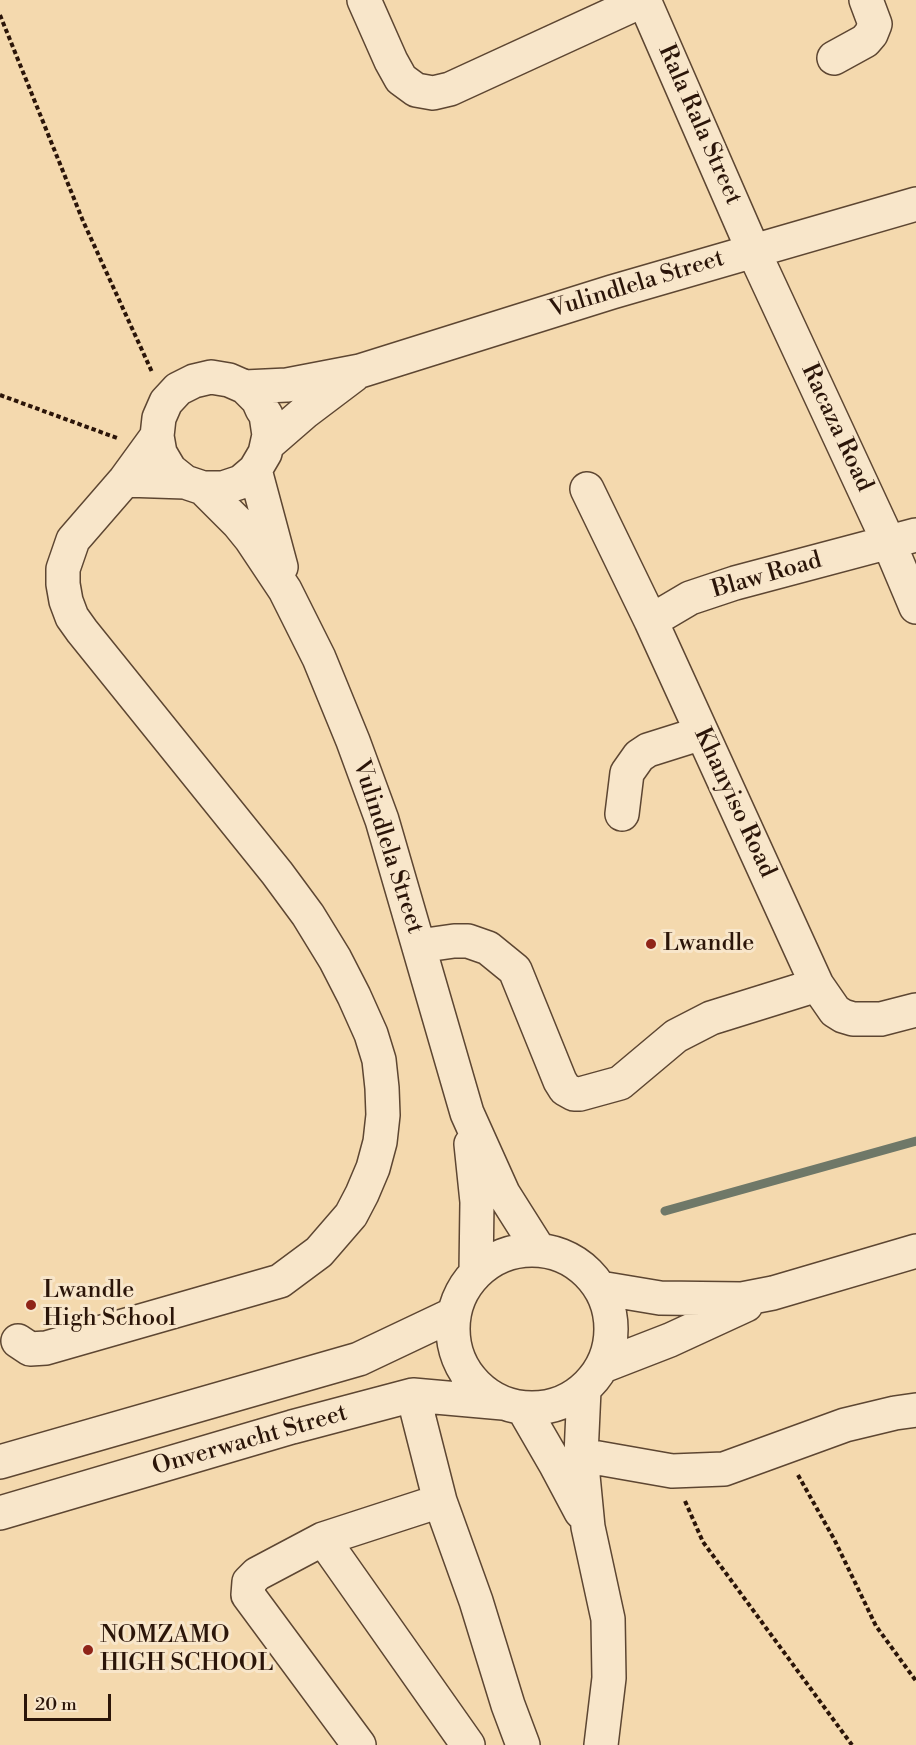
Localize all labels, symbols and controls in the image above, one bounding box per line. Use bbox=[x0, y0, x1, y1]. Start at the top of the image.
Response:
street label: Rala Rala Street bbox=[651, 40, 747, 210]
street label: Vulindlela Street bbox=[546, 245, 728, 325]
street label: Racaza Road bbox=[794, 359, 878, 497]
street label: Blaw Road bbox=[709, 547, 825, 605]
street label: Khanyiso Road bbox=[687, 723, 781, 883]
street label: Vulindlela Street bbox=[345, 756, 429, 938]
place label: Lwandle bbox=[663, 930, 754, 958]
marker: Lwandle bbox=[644, 937, 658, 951]
place label: Lwandle High School bbox=[43, 1277, 176, 1333]
marker: Lwandle High School bbox=[24, 1298, 38, 1312]
street label: Onverwacht Street bbox=[149, 1399, 351, 1483]
place label: NOMZAMO HIGH SCHOOL bbox=[100, 1622, 273, 1678]
marker: NOMZAMO HIGH SCHOOL bbox=[81, 1643, 95, 1657]
scale bar bbox=[27, 1682, 114, 1720]
text: 20 m bbox=[35, 1693, 77, 1716]

